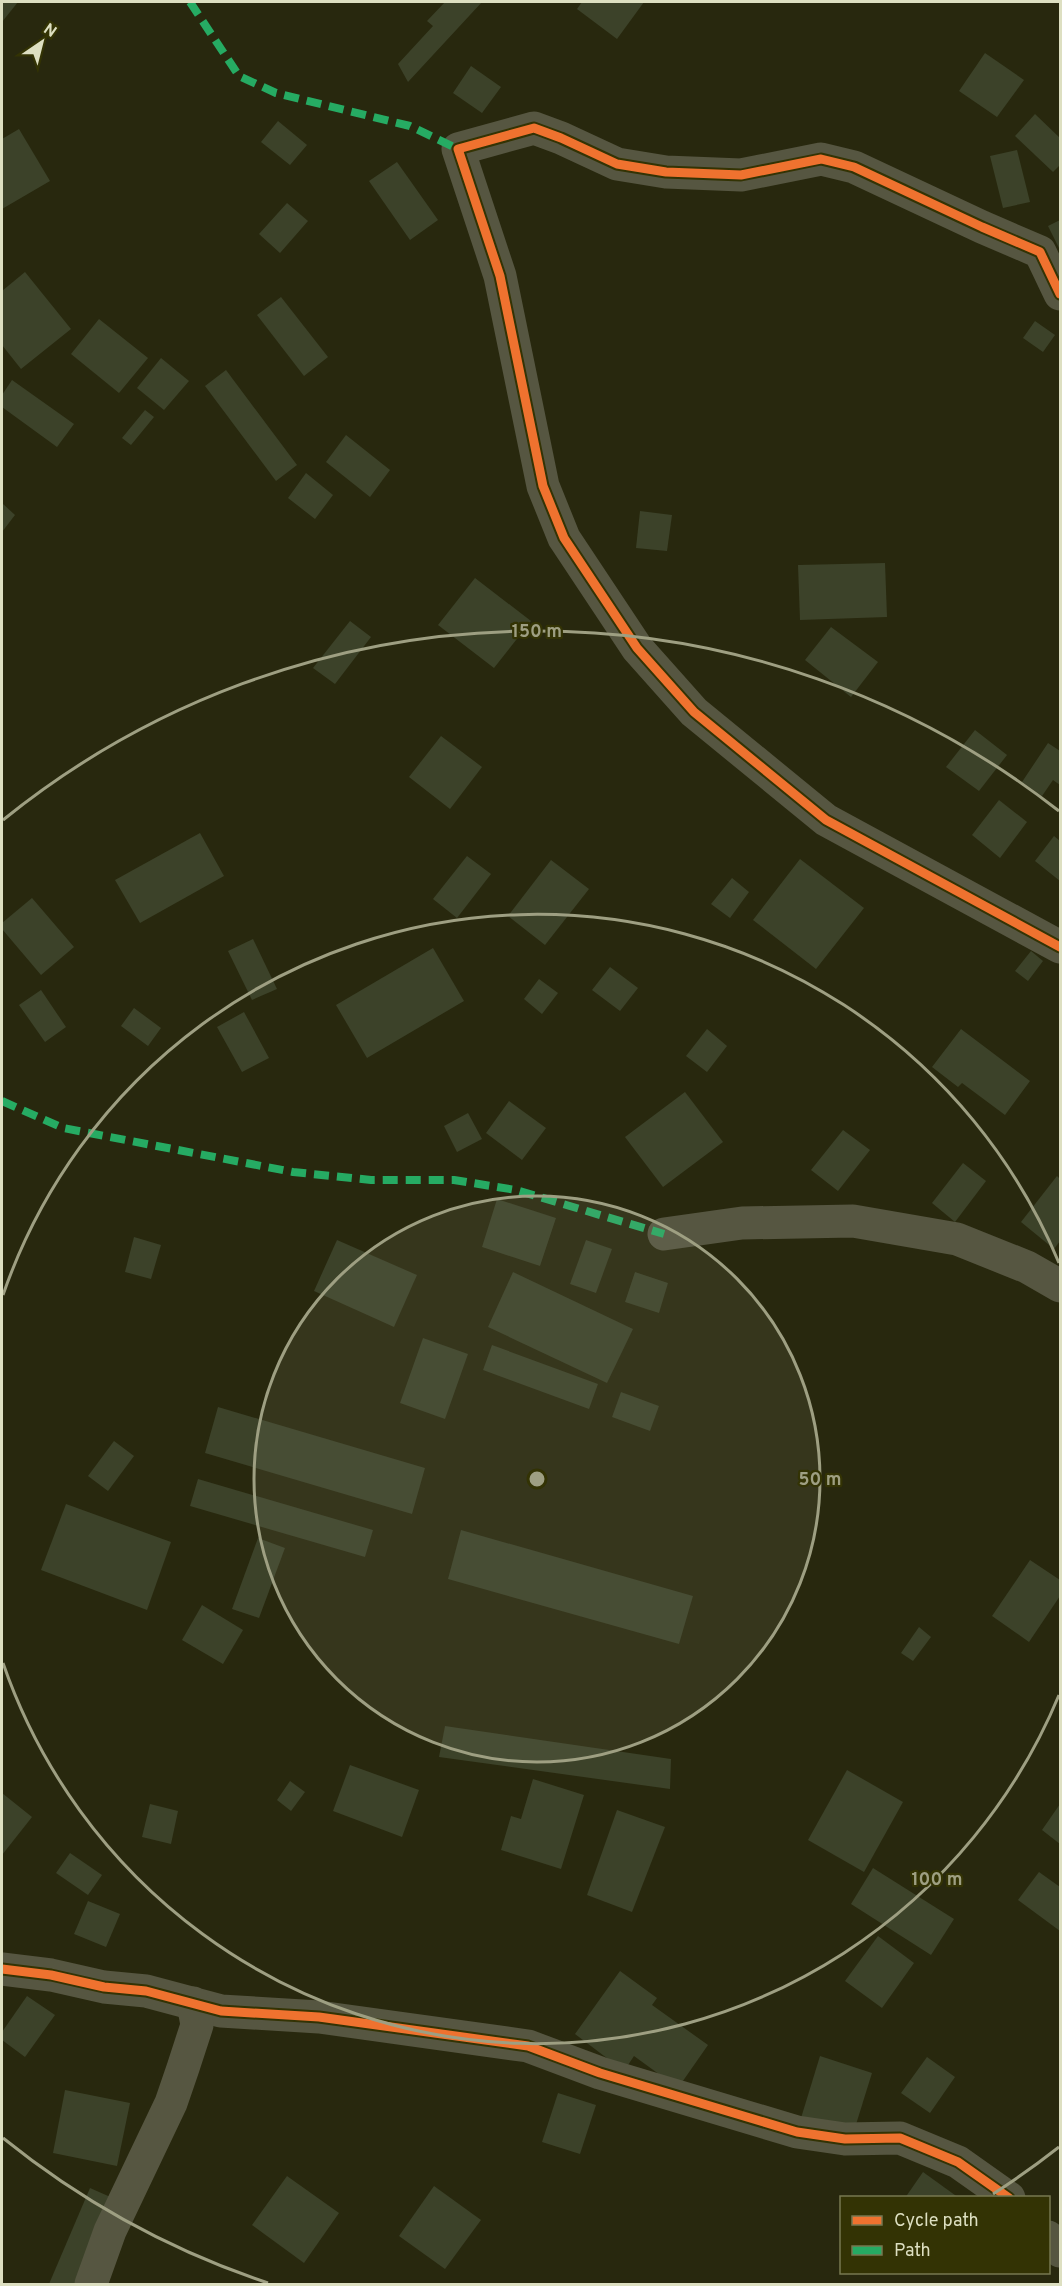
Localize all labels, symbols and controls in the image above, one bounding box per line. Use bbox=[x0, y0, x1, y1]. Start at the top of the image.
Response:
north arrow bbox=[12, 12, 72, 72]
text: N bbox=[39, 20, 60, 43]
text: 150 m bbox=[512, 621, 562, 644]
centre of rings bbox=[527, 1469, 547, 1489]
text: 50 m bbox=[798, 1469, 842, 1492]
text: 100 m bbox=[911, 1869, 963, 1892]
legend bbox=[840, 2196, 1050, 2274]
text: Cycle path bbox=[894, 2210, 979, 2233]
text: Path bbox=[894, 2240, 931, 2263]

